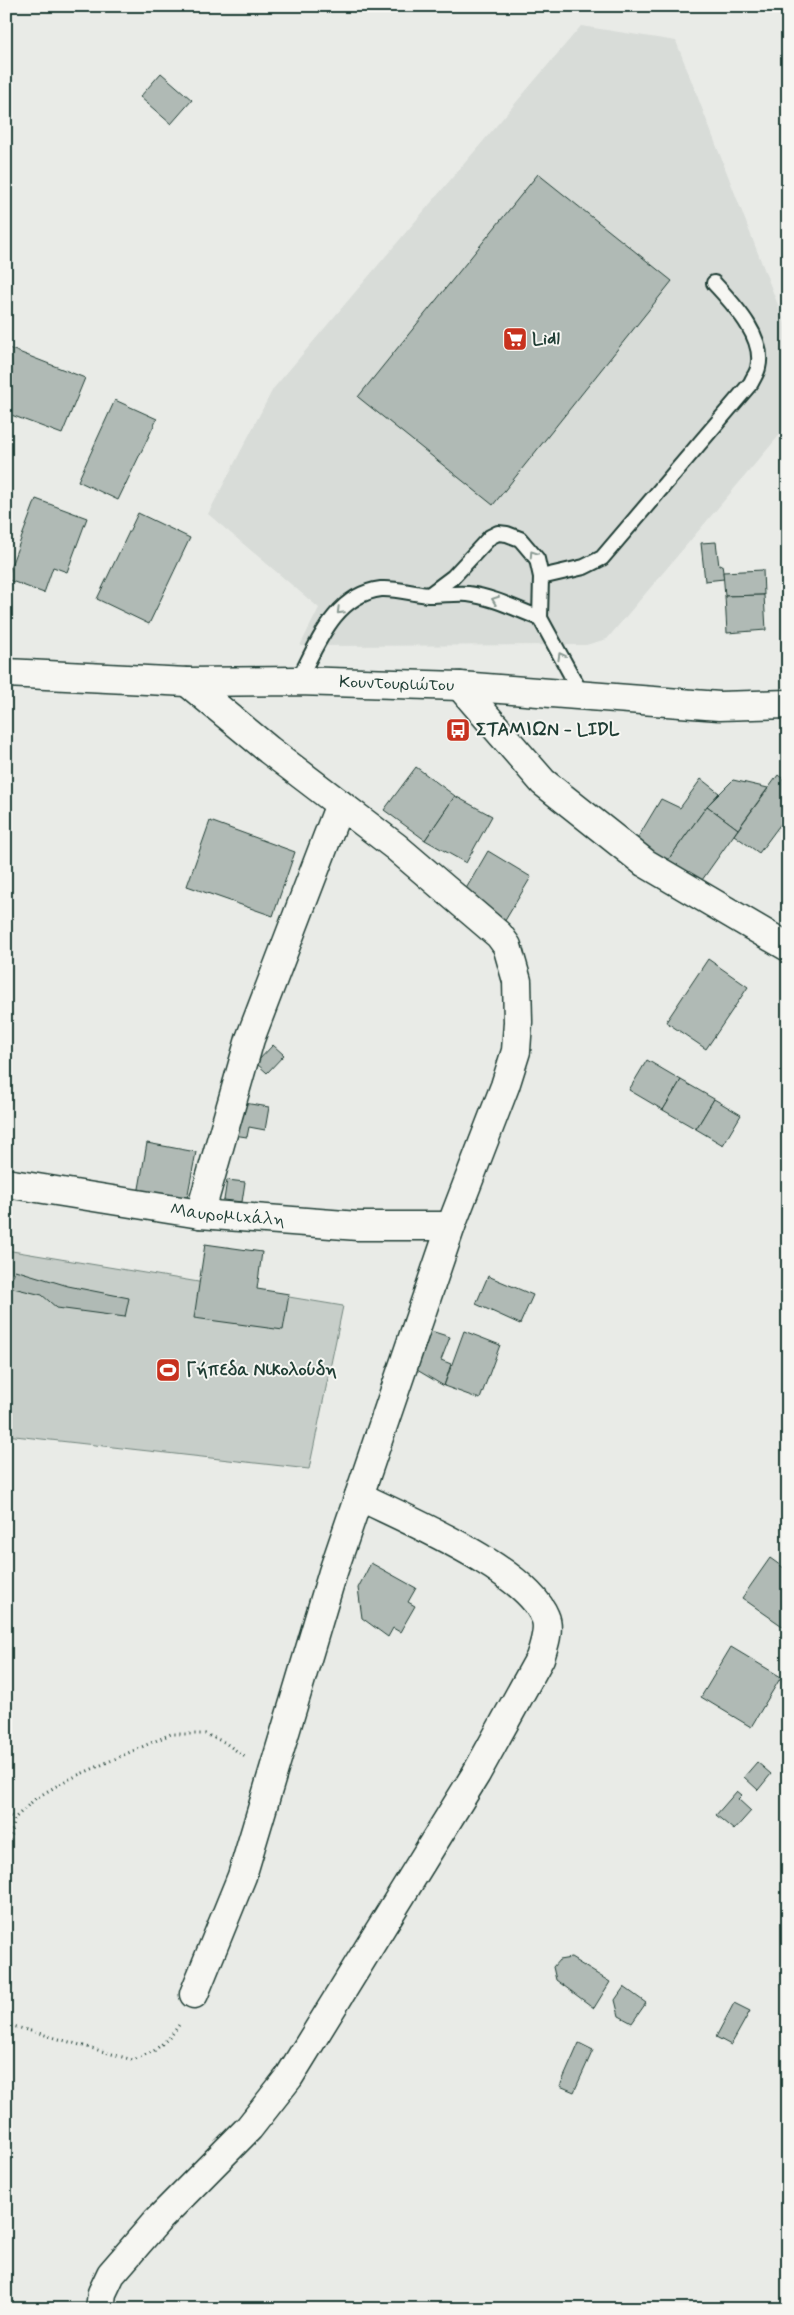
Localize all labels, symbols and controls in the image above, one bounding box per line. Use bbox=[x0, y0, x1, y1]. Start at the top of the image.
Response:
supermarket icon: Lidl bbox=[502, 326, 528, 352]
place label: Lidl bbox=[532, 327, 560, 351]
one-way arrow bbox=[529, 550, 539, 559]
one-way arrow bbox=[491, 596, 499, 606]
one-way arrow bbox=[337, 606, 346, 615]
one-way arrow bbox=[557, 653, 567, 662]
street label: Κουντουριώτου bbox=[339, 670, 455, 698]
bus stop icon: ΣΤΑΜΙΩΝ - LIDL bbox=[445, 717, 471, 743]
place label: ΣΤΑΜΙΩΝ - LIDL bbox=[476, 718, 620, 742]
street label: Μαυρομιχάλη bbox=[168, 1197, 286, 1232]
sports icon: Γήπεδα Νικολούδη bbox=[155, 1357, 181, 1383]
place label: Γήπεδα Νικολούδη bbox=[186, 1358, 337, 1382]

